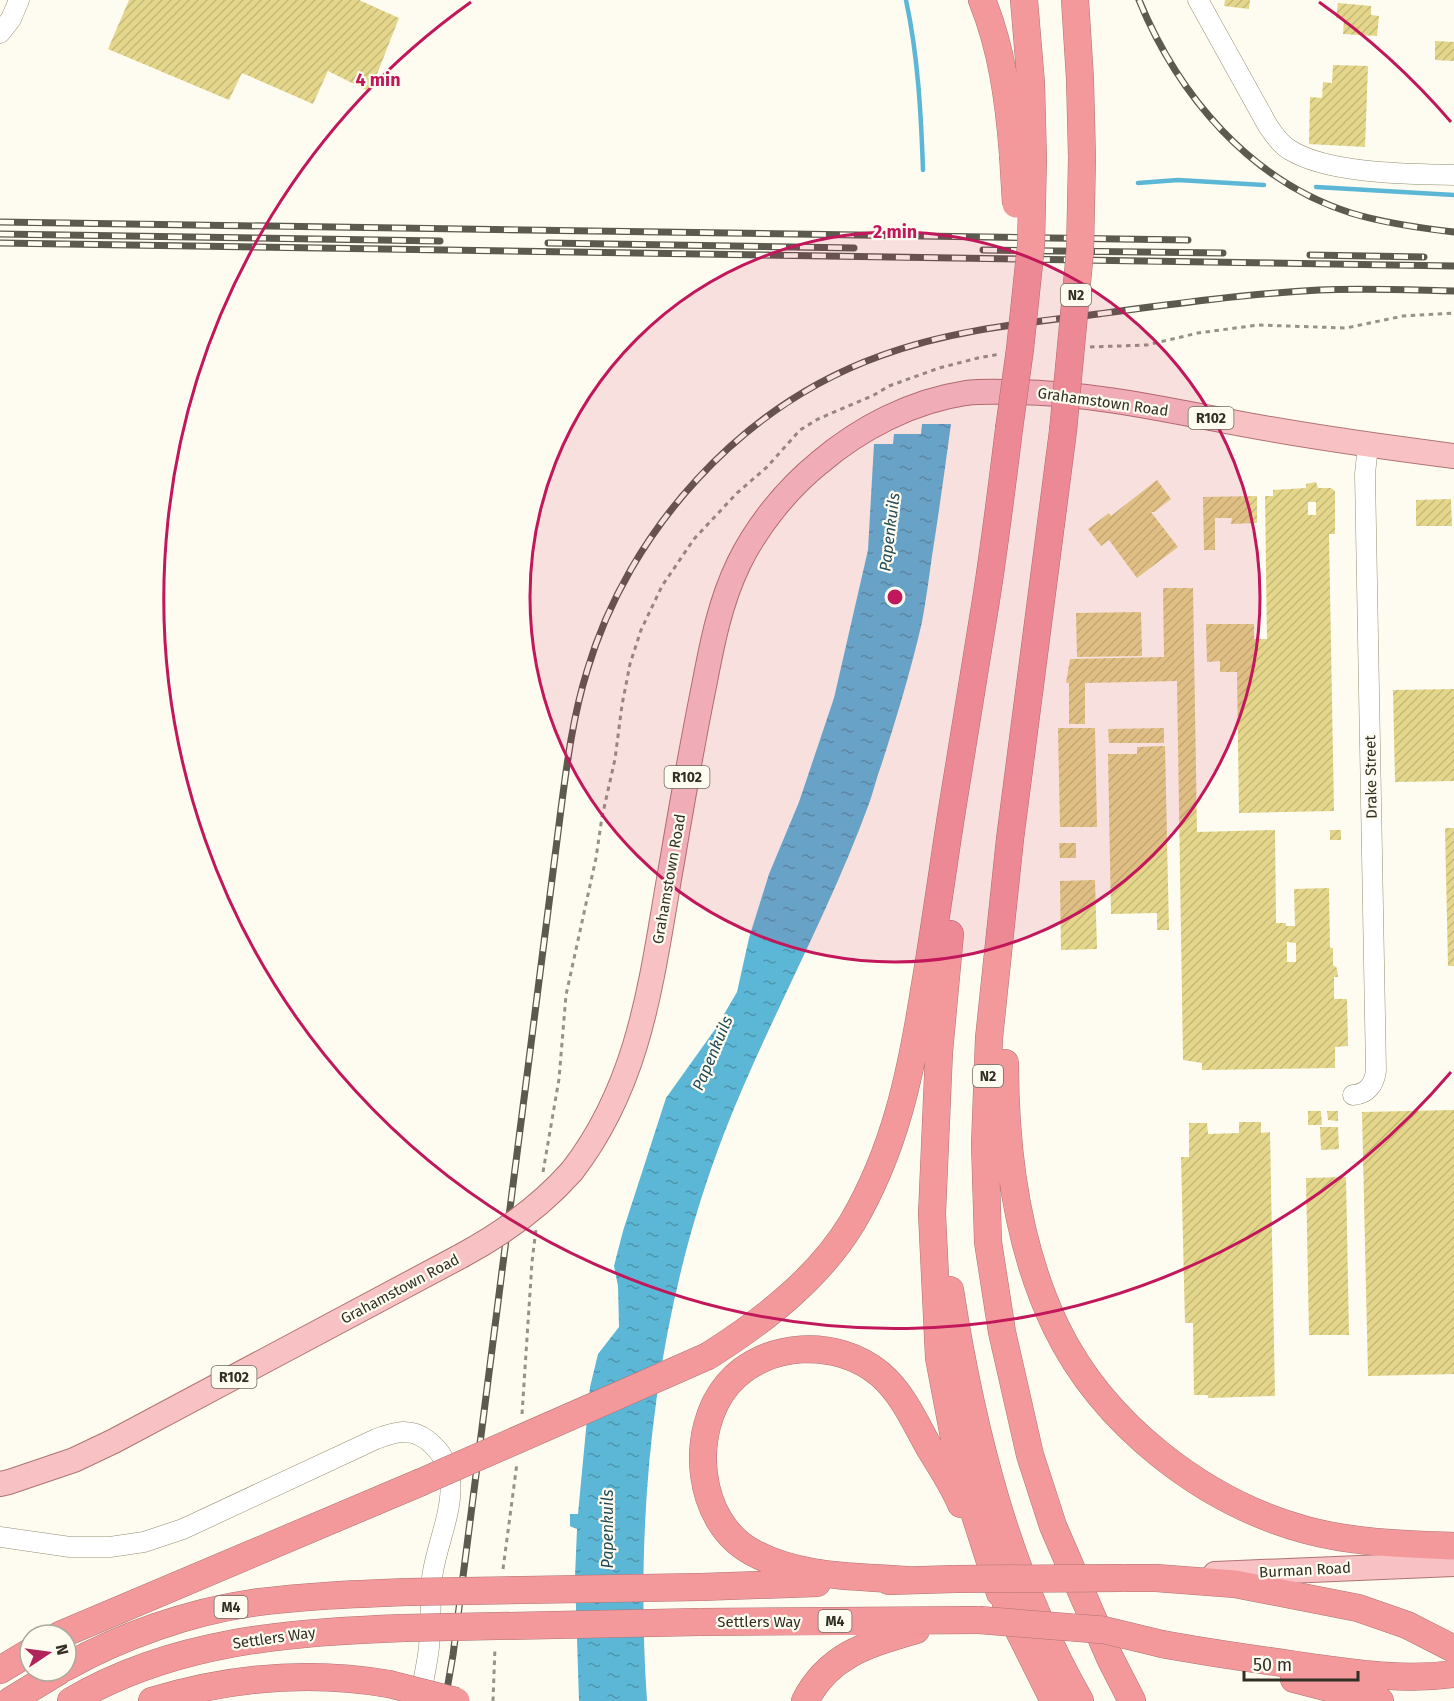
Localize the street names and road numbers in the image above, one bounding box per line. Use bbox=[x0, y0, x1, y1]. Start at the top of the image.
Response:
road number: N2 bbox=[1061, 284, 1091, 306]
street label: Grahamstown Road bbox=[1037, 384, 1169, 420]
road number: R102 bbox=[1188, 407, 1234, 429]
street label: Drake Street bbox=[1361, 735, 1381, 819]
road number: R102 bbox=[664, 766, 710, 788]
street label: Grahamstown Road bbox=[649, 813, 689, 945]
road number: N2 bbox=[973, 1065, 1003, 1087]
street label: Grahamstown Road bbox=[338, 1250, 462, 1328]
road number: R102 bbox=[212, 1366, 256, 1388]
street label: Burman Road bbox=[1259, 1559, 1351, 1581]
road number: M4 bbox=[214, 1596, 248, 1618]
road number: M4 bbox=[818, 1610, 852, 1632]
street label: Settlers Way bbox=[717, 1613, 801, 1631]
street label: Settlers Way bbox=[231, 1623, 317, 1653]

